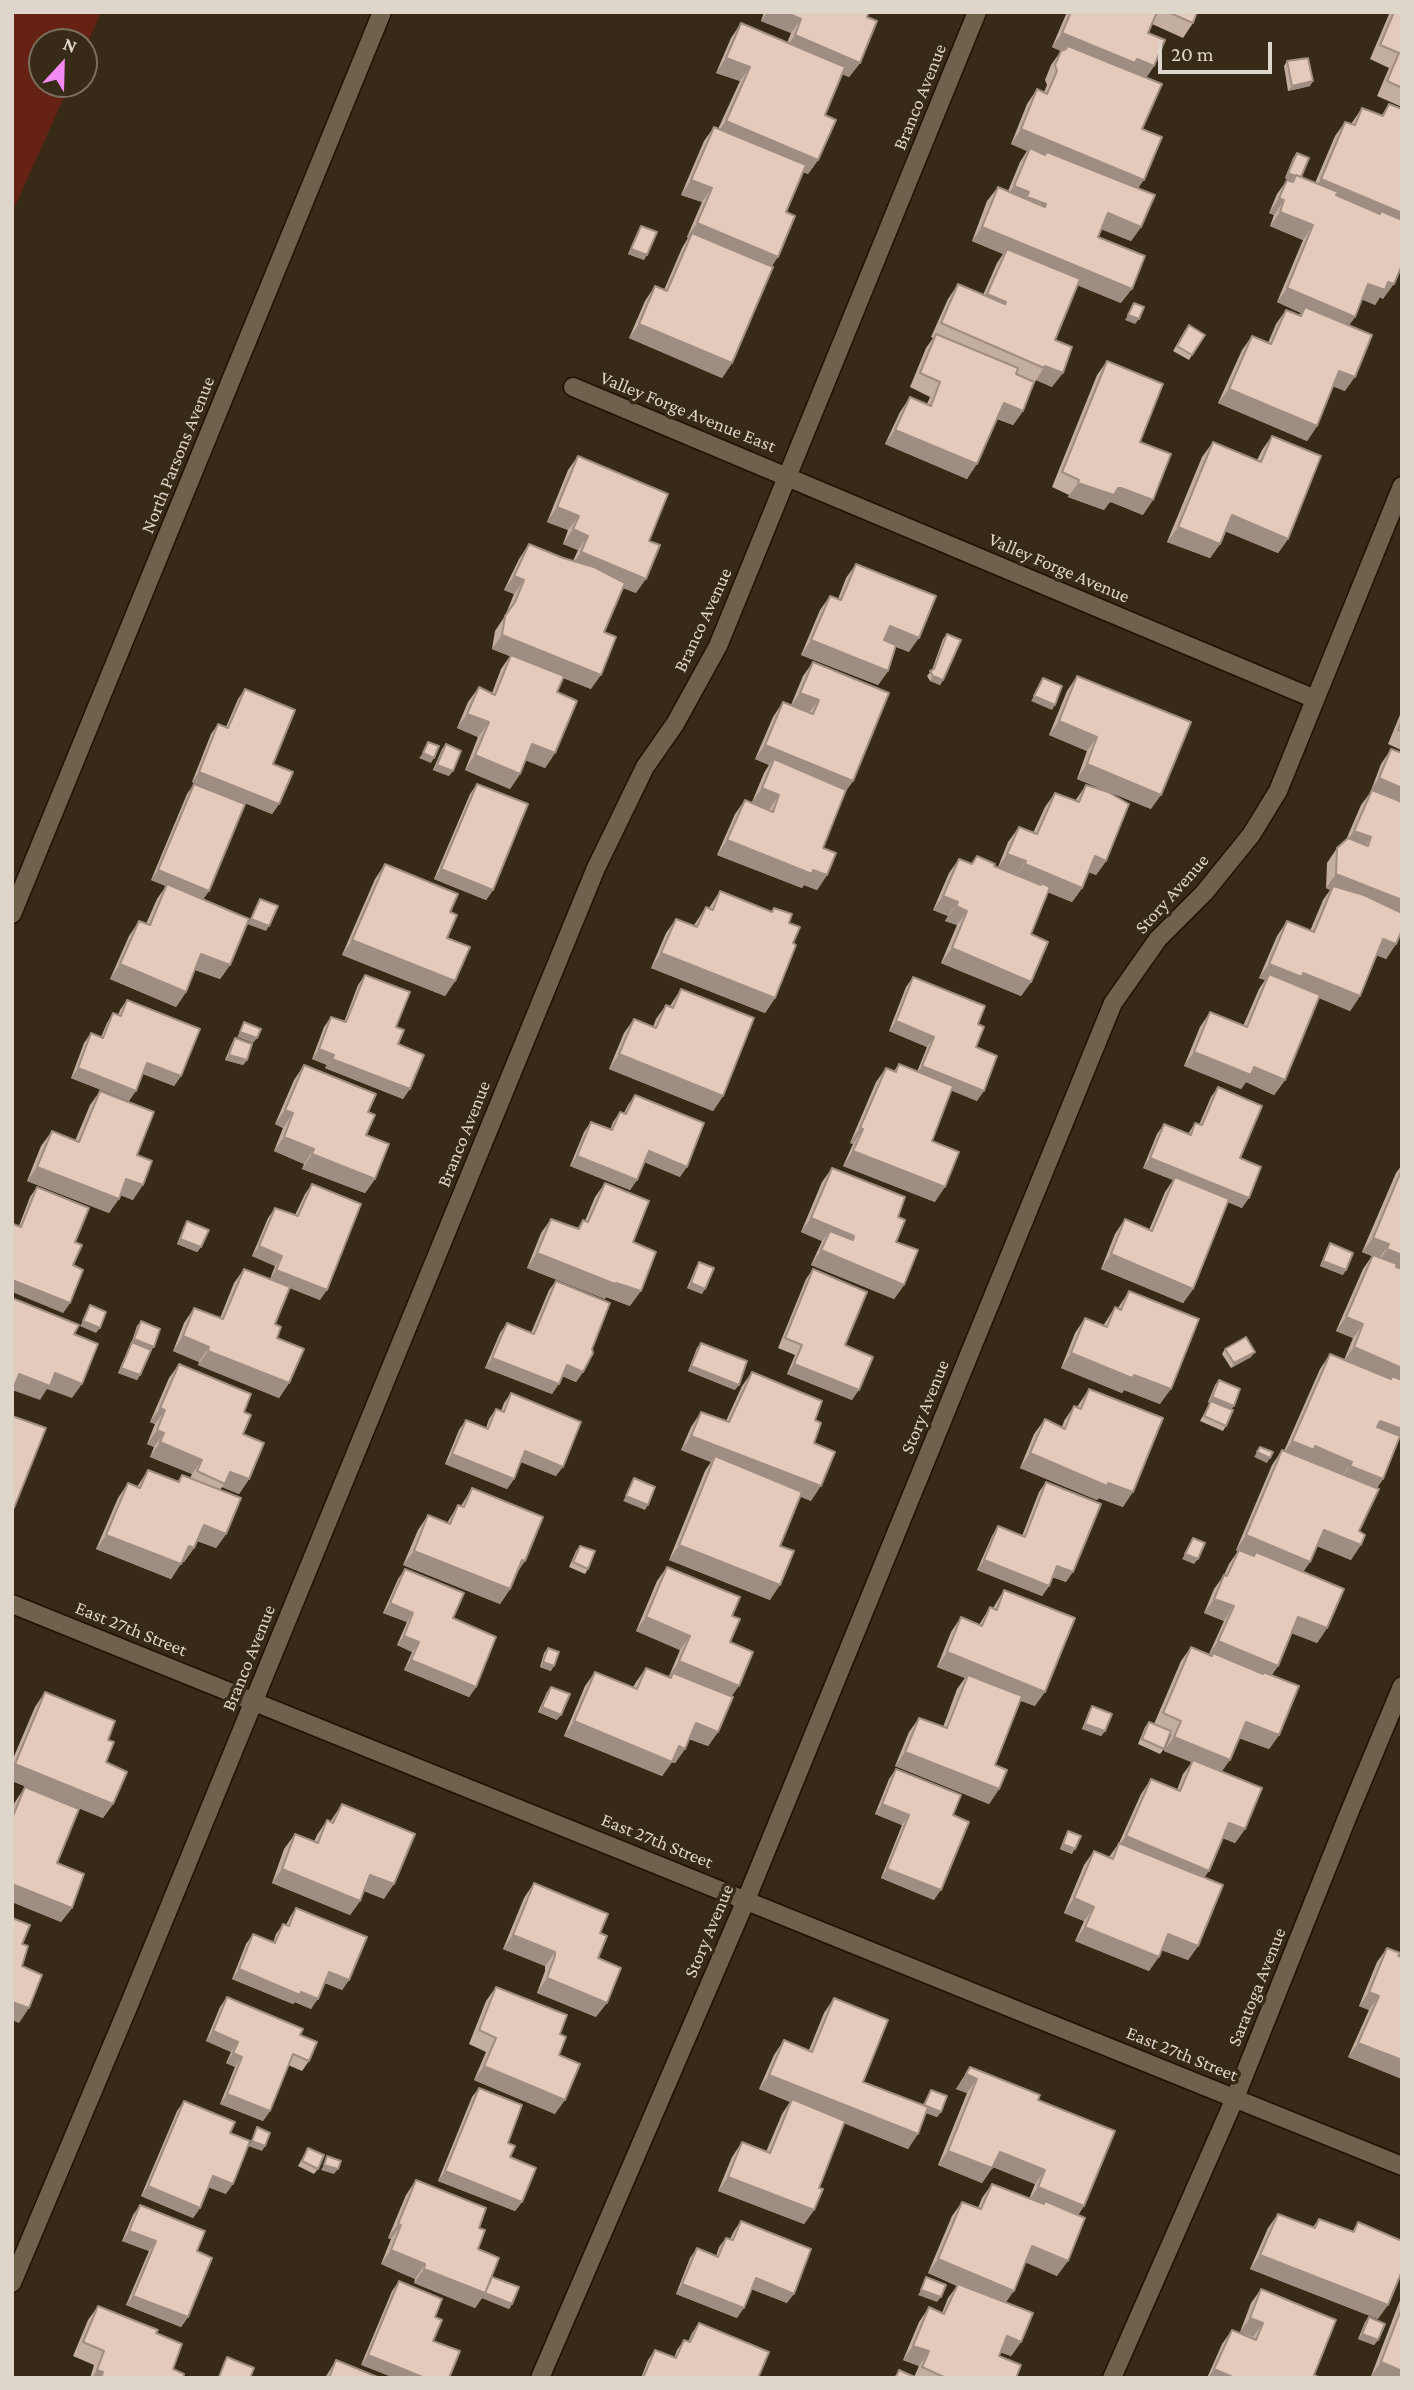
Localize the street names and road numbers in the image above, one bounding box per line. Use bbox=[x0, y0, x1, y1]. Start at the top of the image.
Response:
street label: Branco Avenue bbox=[888, 41, 952, 153]
street label: Valley Forge Avenue East bbox=[597, 366, 779, 458]
street label: North Parsons Avenue bbox=[136, 373, 220, 537]
street label: Valley Forge Avenue bbox=[985, 528, 1133, 608]
street label: Branco Avenue bbox=[669, 564, 737, 676]
street label: Story Avenue bbox=[1130, 849, 1214, 939]
street label: Branco Avenue bbox=[432, 1078, 496, 1190]
street label: Story Avenue bbox=[896, 1357, 954, 1457]
street label: East 27th Street bbox=[72, 1596, 190, 1662]
street label: Branco Avenue bbox=[217, 1602, 281, 1714]
street label: East 27th Street bbox=[598, 1808, 716, 1874]
street label: Story Avenue bbox=[679, 1881, 739, 1981]
street label: Saratoga Avenue bbox=[1223, 1924, 1291, 2050]
street label: East 27th Street bbox=[1123, 2021, 1241, 2087]

